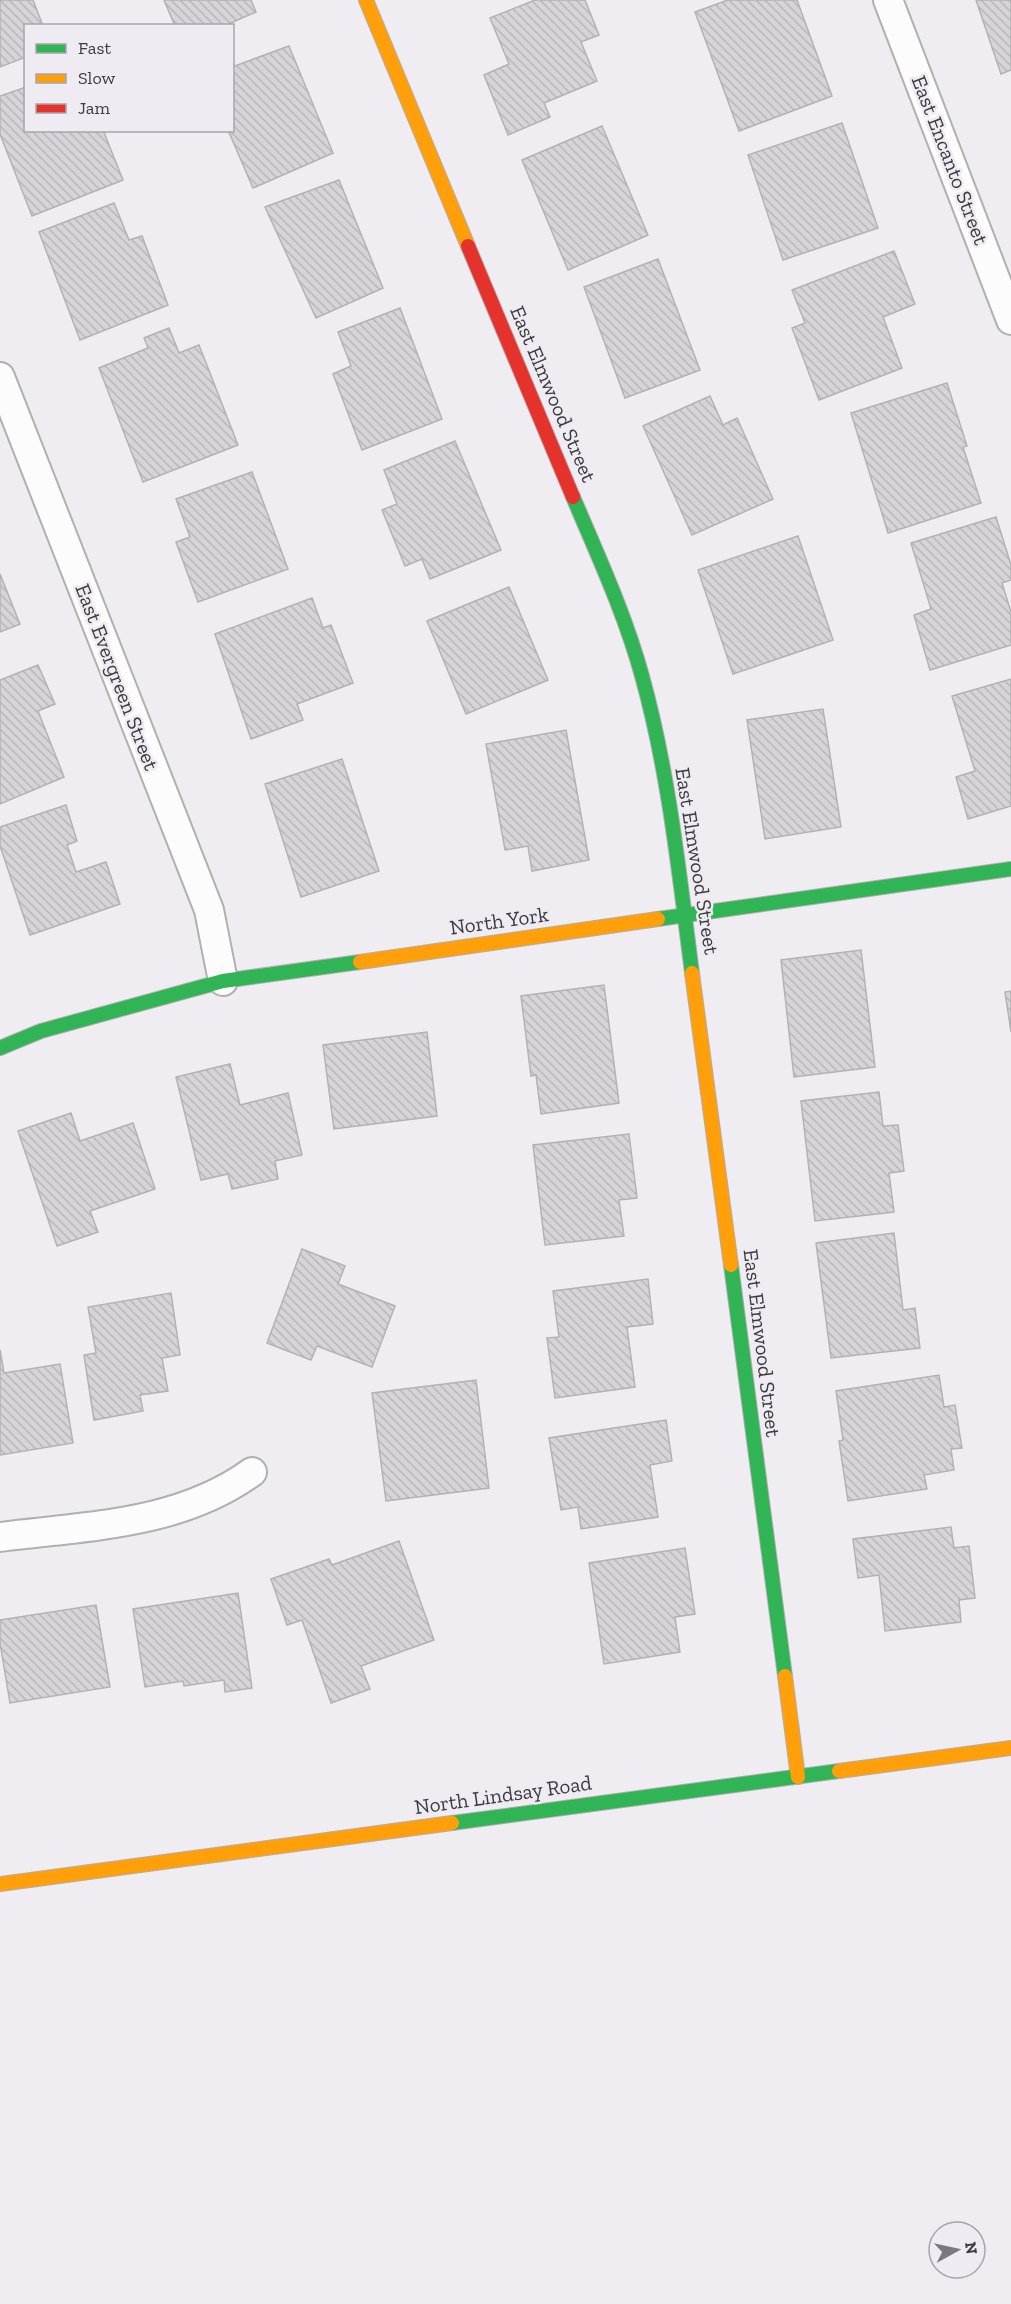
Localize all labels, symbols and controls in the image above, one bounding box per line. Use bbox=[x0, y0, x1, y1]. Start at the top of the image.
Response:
legend bbox=[24, 24, 234, 132]
text: Fast bbox=[78, 37, 111, 59]
text: Slow bbox=[78, 67, 115, 89]
street label: East Encanto Street bbox=[907, 72, 994, 248]
text: Jam bbox=[78, 97, 110, 119]
street label: East Elmwood Street bbox=[505, 302, 602, 486]
street label: East Evergreen Street bbox=[70, 580, 165, 774]
street label: East Elmwood Street bbox=[670, 766, 725, 956]
street label: North York bbox=[448, 901, 550, 940]
street label: East Elmwood Street bbox=[739, 1248, 786, 1438]
street label: North Lindsay Road bbox=[413, 1770, 594, 1819]
north arrow bbox=[927, 2220, 987, 2280]
text: N bbox=[961, 2241, 982, 2255]

